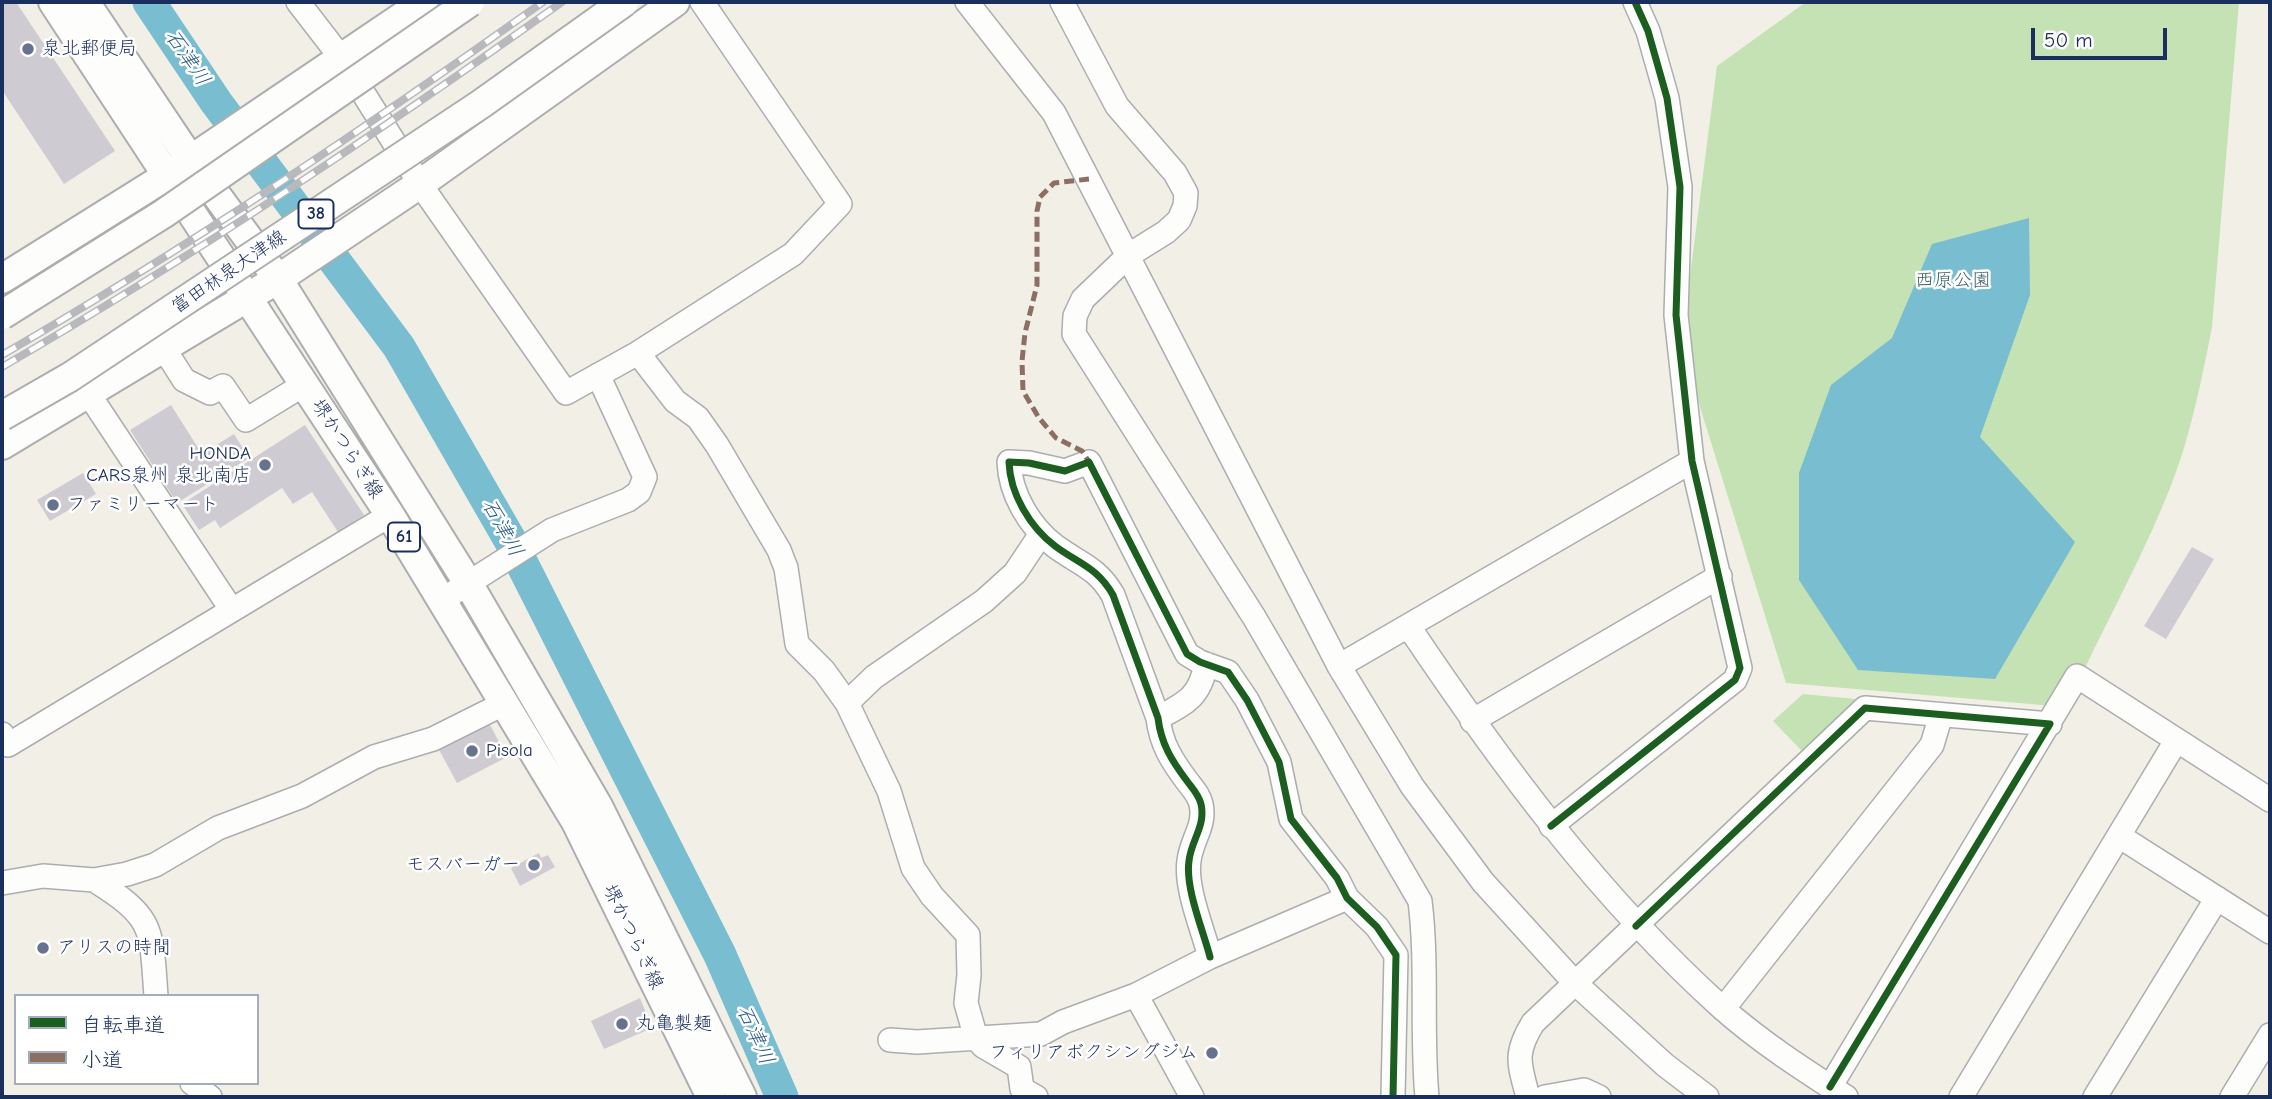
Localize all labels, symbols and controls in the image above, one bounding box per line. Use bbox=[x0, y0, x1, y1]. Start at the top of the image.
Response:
scale bar bbox=[2034, 14, 2170, 58]
water label: 石津川 bbox=[159, 25, 215, 91]
text: 50 m bbox=[2044, 28, 2093, 52]
place label: 泉北郵便局 bbox=[42, 38, 137, 60]
marker: 泉北郵便局 bbox=[20, 41, 36, 57]
road number: 38 bbox=[298, 200, 334, 229]
street label: 富田林泉大津線 bbox=[167, 225, 291, 319]
park label: 西原公園 bbox=[1915, 270, 1991, 292]
street label: 堺かつらぎ線 bbox=[306, 395, 388, 503]
place label: HONDA CARS泉州 泉北南店 bbox=[86, 443, 251, 487]
marker: HONDA CARS泉州 泉北南店 bbox=[257, 457, 273, 473]
place label: ファミリーマート bbox=[67, 494, 219, 516]
water label: 石津川 bbox=[476, 494, 528, 562]
marker: ファミリーマート bbox=[45, 497, 61, 513]
road number: 61 bbox=[388, 522, 420, 552]
place label: Pisola bbox=[486, 740, 533, 762]
marker: Pisola bbox=[464, 743, 480, 759]
place label: モスバーガー bbox=[406, 854, 520, 876]
marker: モスバーガー bbox=[526, 857, 542, 873]
street label: 堺かつらぎ線 bbox=[598, 881, 668, 993]
place label: アリスの時間 bbox=[57, 937, 171, 959]
marker: アリスの時間 bbox=[35, 940, 51, 956]
legend bbox=[14, 994, 259, 1085]
water label: 石津川 bbox=[731, 1001, 779, 1069]
text: 自転車道 bbox=[81, 1013, 165, 1037]
place label: 丸亀製麺 bbox=[636, 1013, 712, 1035]
marker: 丸亀製麺 bbox=[614, 1016, 630, 1032]
place label: フィリアボクシングジム bbox=[989, 1042, 1198, 1064]
marker: フィリアボクシングジム bbox=[1204, 1045, 1220, 1061]
text: 小道 bbox=[81, 1048, 123, 1072]

